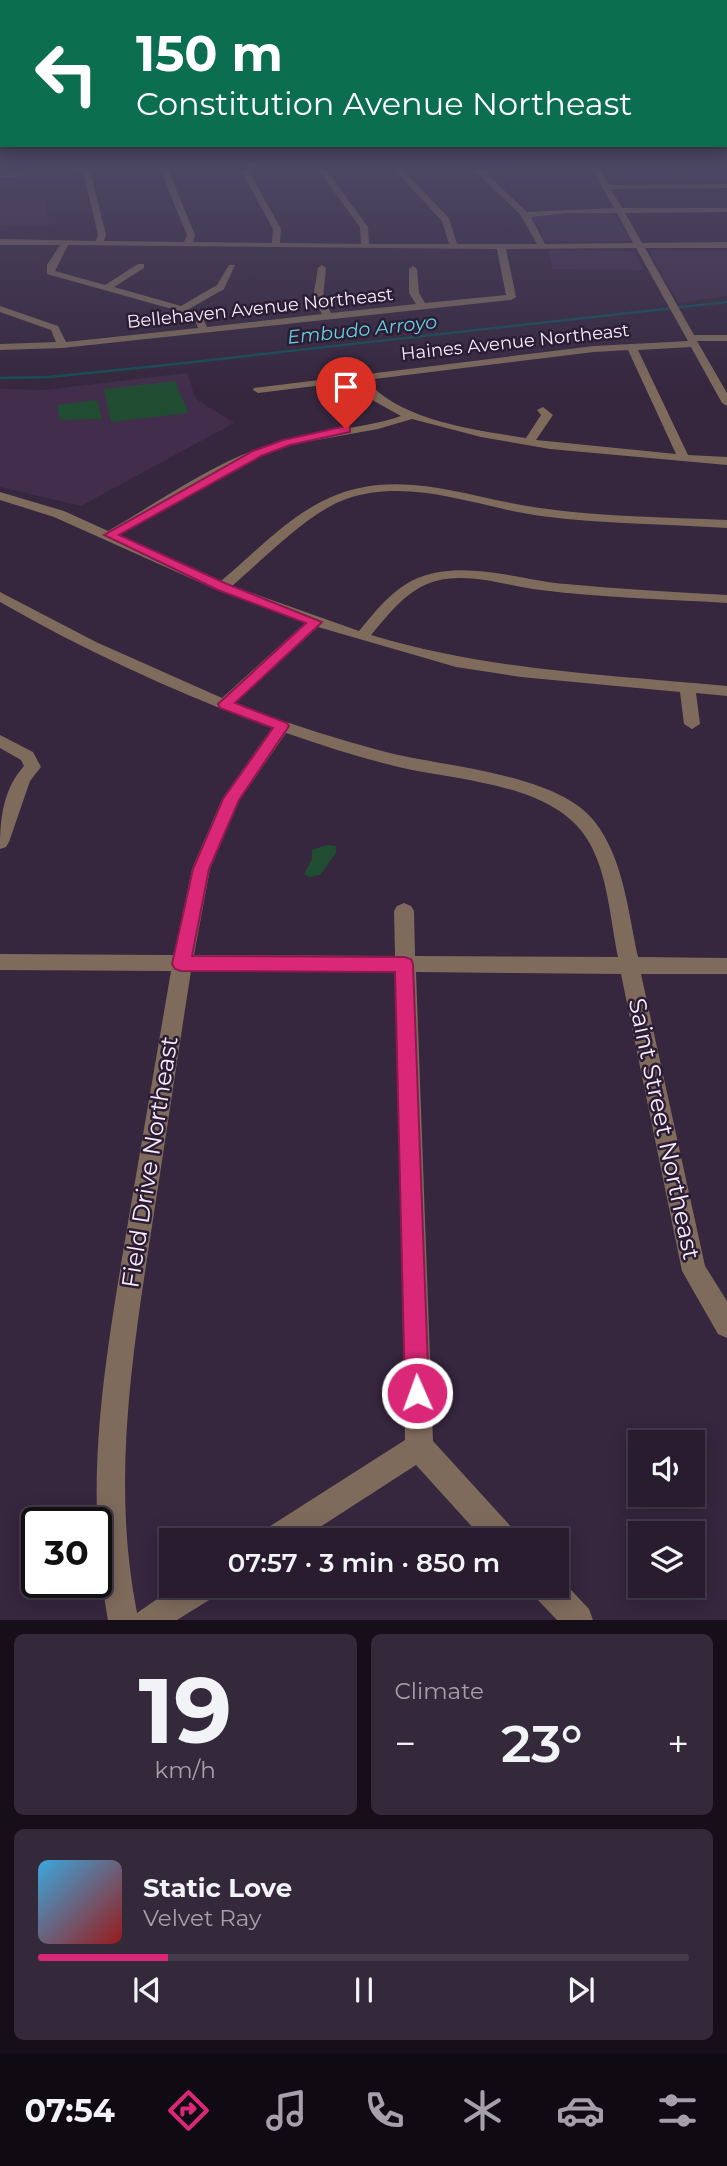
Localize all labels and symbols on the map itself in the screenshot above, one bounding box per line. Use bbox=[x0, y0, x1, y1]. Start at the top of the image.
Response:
street label: Bellehaven Avenue Northeast bbox=[126, 283, 394, 333]
water label: Embudo Arroyo bbox=[286, 310, 438, 349]
street label: Haines Avenue Northeast bbox=[400, 319, 630, 365]
pin bbox=[316, 357, 376, 429]
street label: Saint Street Northeast bbox=[623, 995, 706, 1263]
street label: Field Drive Northeast bbox=[115, 1034, 184, 1290]
position arrow bbox=[380, 1356, 454, 1430]
speed limit sign: 30 bbox=[21, 1507, 112, 1598]

